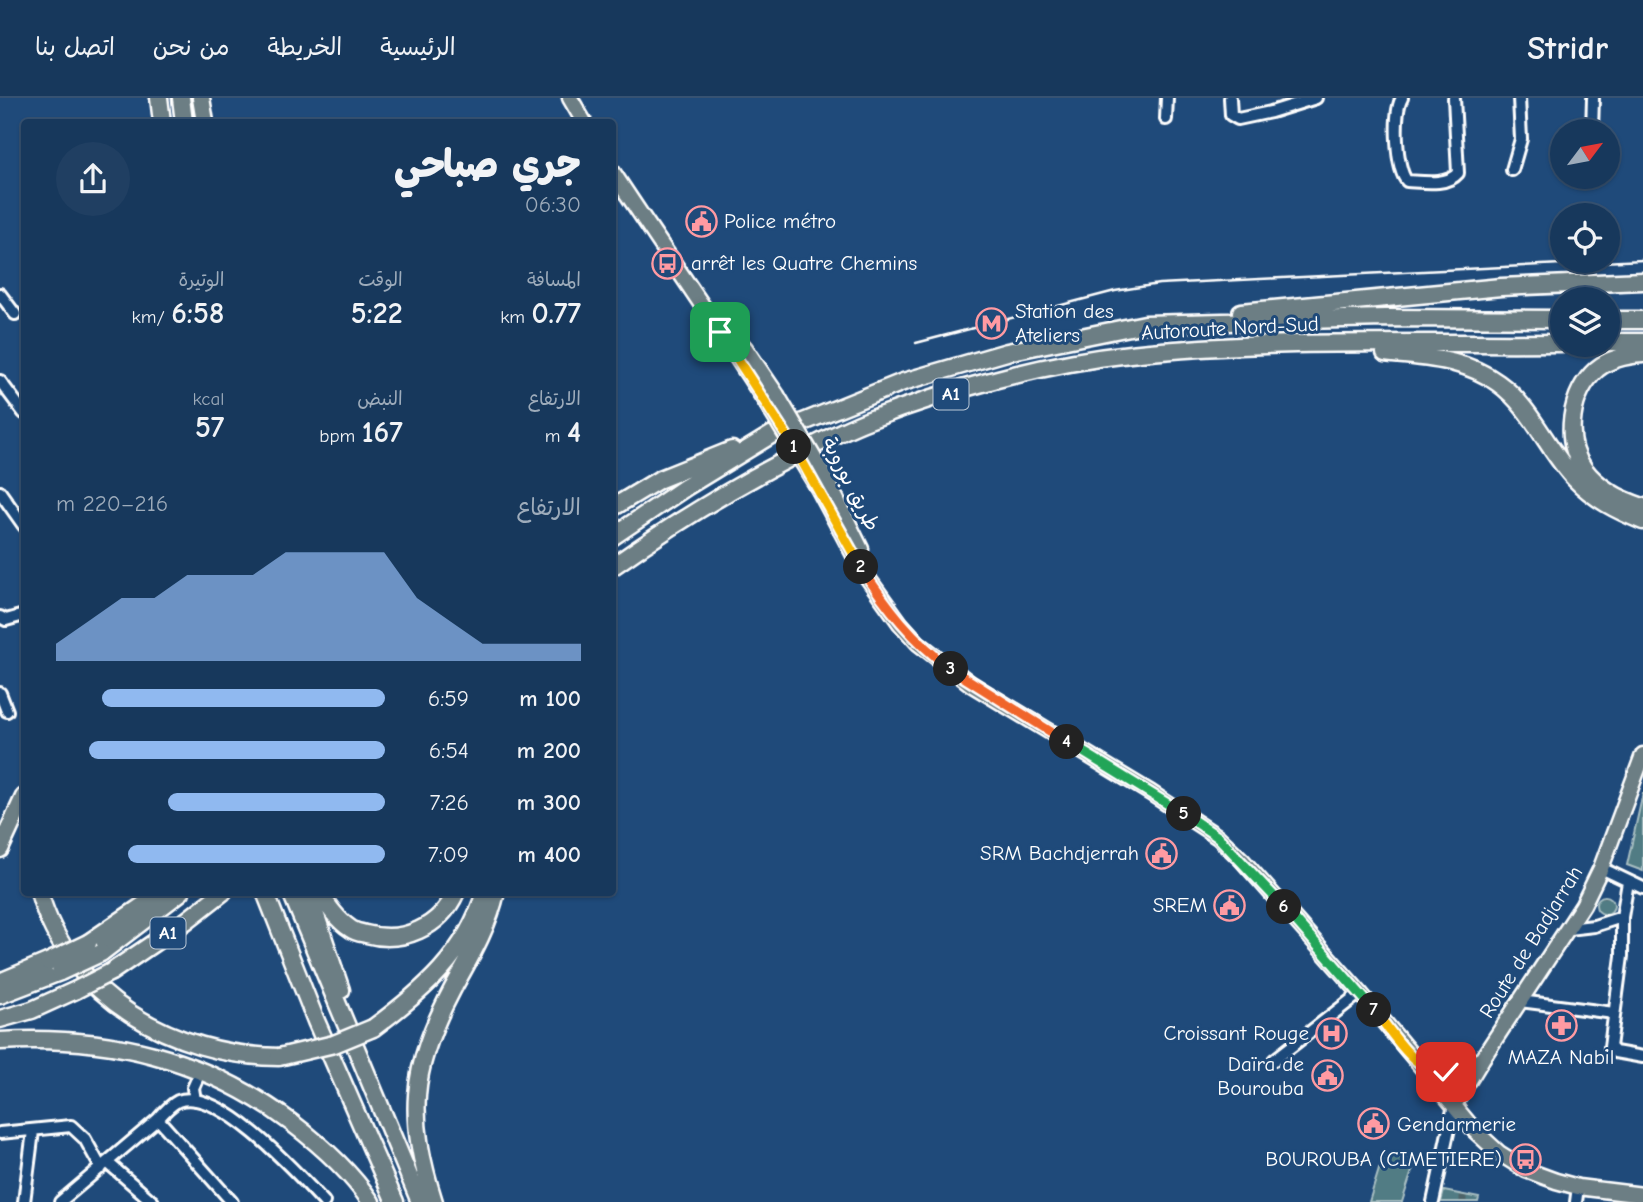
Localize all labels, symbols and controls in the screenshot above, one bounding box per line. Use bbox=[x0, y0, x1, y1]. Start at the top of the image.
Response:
text: Stridr bbox=[1527, 29, 1608, 67]
text: اتصل بنا bbox=[35, 33, 115, 61]
text: من نحن bbox=[153, 33, 229, 61]
text: الخريطة bbox=[267, 33, 342, 61]
text: الرئيسية bbox=[380, 33, 456, 61]
north arrow bbox=[1550, 119, 1620, 189]
map controls bbox=[1550, 119, 1620, 357]
button: share bbox=[56, 142, 130, 216]
text: جري صباحي bbox=[394, 143, 581, 187]
text: 06:30 bbox=[525, 191, 581, 218]
button: locate bbox=[1550, 203, 1620, 273]
public building icon: Police métro bbox=[684, 204, 718, 238]
place label: Police métro bbox=[724, 209, 836, 233]
bus stop icon: arrêt les Quatre Chemins bbox=[651, 246, 685, 280]
place label: arrêt les Quatre Chemins bbox=[691, 251, 917, 275]
text: الوتيرة bbox=[178, 269, 224, 291]
text: الوقت bbox=[358, 269, 403, 291]
text: المسافة bbox=[527, 269, 581, 291]
button: layers bbox=[1550, 287, 1620, 357]
text: 6:58 bbox=[171, 296, 224, 331]
text: 5:22 bbox=[351, 296, 403, 331]
text: 0.77 bbox=[531, 296, 581, 331]
place label: Station des Ateliers bbox=[1015, 299, 1114, 347]
pin bbox=[690, 302, 750, 362]
text: /km bbox=[132, 306, 171, 328]
text: km bbox=[500, 306, 531, 328]
metro station icon: Station des Ateliers bbox=[975, 306, 1009, 340]
street label: Autoroute Nord-Sud bbox=[1141, 311, 1319, 345]
icon: arrive bbox=[701, 313, 739, 351]
road number: A1 bbox=[934, 378, 968, 410]
text: kcal bbox=[192, 388, 224, 410]
text: النبض bbox=[357, 388, 403, 410]
text: الارتفاع bbox=[528, 388, 581, 410]
text: 57 bbox=[195, 410, 224, 445]
text: 167 bbox=[362, 415, 403, 450]
text: 4 bbox=[567, 415, 581, 450]
text: bpm bbox=[319, 425, 362, 447]
text: m bbox=[545, 425, 567, 447]
pin: 1 bbox=[776, 430, 812, 464]
street label: طريق بوروبة bbox=[816, 433, 885, 535]
text: 1 bbox=[790, 435, 797, 457]
text: 216–220 m bbox=[56, 490, 168, 517]
text: الارتفاع bbox=[517, 494, 581, 521]
pin: 2 bbox=[844, 550, 878, 584]
text: 2 bbox=[856, 555, 865, 577]
pin: 3 bbox=[934, 652, 968, 686]
text: 3 bbox=[946, 657, 955, 679]
text: 6:59 bbox=[428, 685, 469, 712]
text: 100 m bbox=[519, 685, 581, 712]
pin: 4 bbox=[1050, 724, 1084, 760]
text: 4 bbox=[1062, 730, 1071, 752]
text: 6:54 bbox=[429, 737, 469, 764]
text: 200 m bbox=[517, 737, 581, 764]
text: 7:26 bbox=[429, 789, 469, 816]
text: 300 m bbox=[517, 789, 581, 816]
pin: 5 bbox=[1166, 796, 1202, 832]
text: 5 bbox=[1178, 802, 1189, 824]
public building icon: SRM Bachdjerrah bbox=[1145, 836, 1179, 870]
text: 7:09 bbox=[428, 841, 469, 868]
text: 400 m bbox=[517, 841, 581, 868]
place label: SRM Bachdjerrah bbox=[980, 841, 1139, 865]
street label: Route de Badjarrah bbox=[1474, 861, 1588, 1023]
public building icon: SREM bbox=[1213, 888, 1247, 922]
pin: 6 bbox=[1266, 890, 1302, 924]
place label: SREM bbox=[1153, 893, 1207, 917]
text: 6 bbox=[1279, 895, 1288, 917]
road number: A1 bbox=[150, 918, 186, 948]
pin: 7 bbox=[1356, 992, 1392, 1028]
text: 7 bbox=[1369, 998, 1378, 1020]
pharmacy icon: MAZA Nabil bbox=[1544, 1008, 1578, 1042]
hospital icon: Croissant Rouge bbox=[1315, 1016, 1349, 1050]
place label: Croissant Rouge bbox=[1164, 1021, 1309, 1045]
pin bbox=[1416, 1042, 1476, 1102]
place label: MAZA Nabil bbox=[1508, 1045, 1614, 1069]
place label: Daïra de Bourouba bbox=[1217, 1052, 1304, 1100]
icon: check bbox=[1427, 1053, 1465, 1091]
public building icon: Daïra de Bourouba bbox=[1310, 1059, 1344, 1093]
public building icon: Gendarmerie bbox=[1357, 1107, 1391, 1141]
place label: Gendarmerie bbox=[1397, 1112, 1516, 1136]
bus stop icon: BOUROUBA (CIMETIERE) bbox=[1508, 1142, 1542, 1176]
place label: BOUROUBA (CIMETIERE) bbox=[1265, 1147, 1502, 1171]

